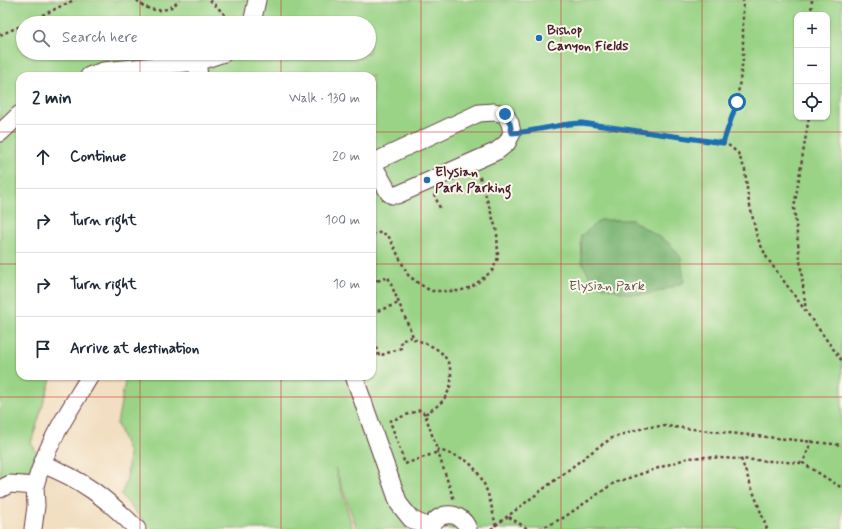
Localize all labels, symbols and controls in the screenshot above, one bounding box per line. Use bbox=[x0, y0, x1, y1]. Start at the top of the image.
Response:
map controls bbox=[794, 12, 830, 120]
button: + bbox=[794, 12, 830, 48]
search box bbox=[16, 16, 376, 60]
place label: Bishop Canyon Fields bbox=[547, 21, 629, 55]
icon: search bbox=[30, 27, 52, 49]
text: Search here bbox=[62, 28, 138, 48]
marker: Bishop Canyon Fields bbox=[534, 33, 544, 43]
button: − bbox=[794, 48, 830, 84]
button: locate bbox=[794, 84, 830, 120]
text: 2 min bbox=[32, 87, 72, 109]
text: Walk · 130 m bbox=[289, 90, 360, 107]
route start bbox=[728, 93, 746, 111]
route end bbox=[496, 105, 514, 123]
icon: ahead bbox=[32, 146, 54, 168]
text: Continue bbox=[70, 147, 126, 167]
text: 20 m bbox=[332, 148, 360, 165]
place label: Elysian Park Parking bbox=[435, 163, 512, 200]
marker: Elysian Park Parking bbox=[422, 175, 432, 185]
icon: right bbox=[32, 210, 54, 232]
text: Turn right bbox=[70, 211, 137, 231]
text: 100 m bbox=[325, 212, 360, 229]
icon: right bbox=[32, 274, 54, 296]
text: Turn right bbox=[70, 275, 137, 295]
text: 10 m bbox=[333, 276, 360, 293]
park label: Elysian Park bbox=[569, 277, 645, 295]
icon: arrive bbox=[32, 338, 54, 360]
text: Arrive at destination bbox=[70, 339, 199, 359]

